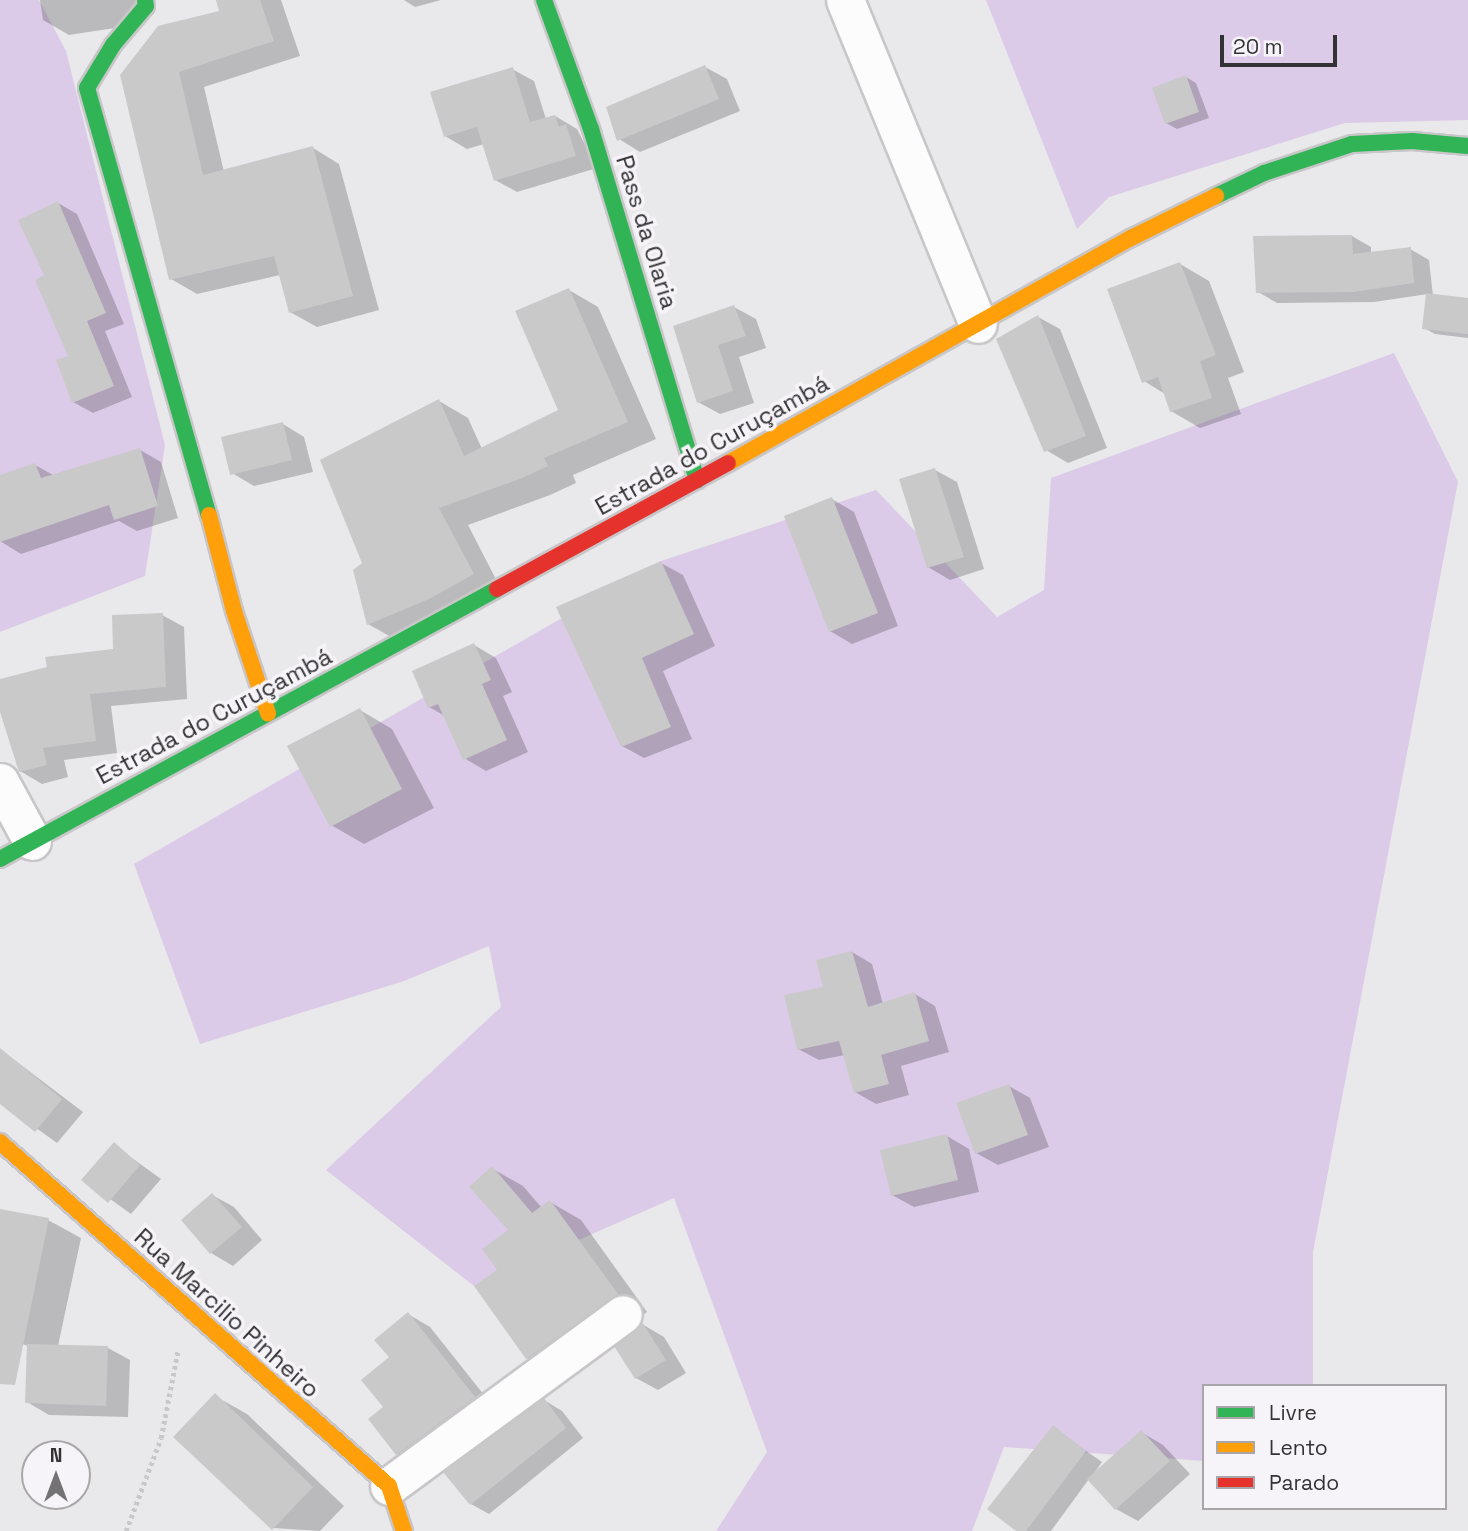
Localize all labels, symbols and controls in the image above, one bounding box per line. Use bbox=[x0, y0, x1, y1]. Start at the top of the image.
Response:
scale bar bbox=[1223, 21, 1340, 65]
text: 20 m bbox=[1233, 33, 1283, 60]
street label: Pass da Olaria bbox=[610, 152, 684, 312]
street label: Estrada do Curuçambá bbox=[590, 369, 834, 521]
street label: Estrada do Curuçambá bbox=[91, 642, 337, 790]
street label: Rua Marcilio Pinheiro bbox=[128, 1222, 326, 1404]
legend bbox=[1202, 1384, 1447, 1510]
text: Livre bbox=[1269, 1399, 1317, 1426]
text: Lento bbox=[1269, 1434, 1328, 1461]
north arrow bbox=[21, 1440, 91, 1510]
text: N bbox=[50, 1443, 62, 1468]
text: Parado bbox=[1269, 1469, 1339, 1496]

